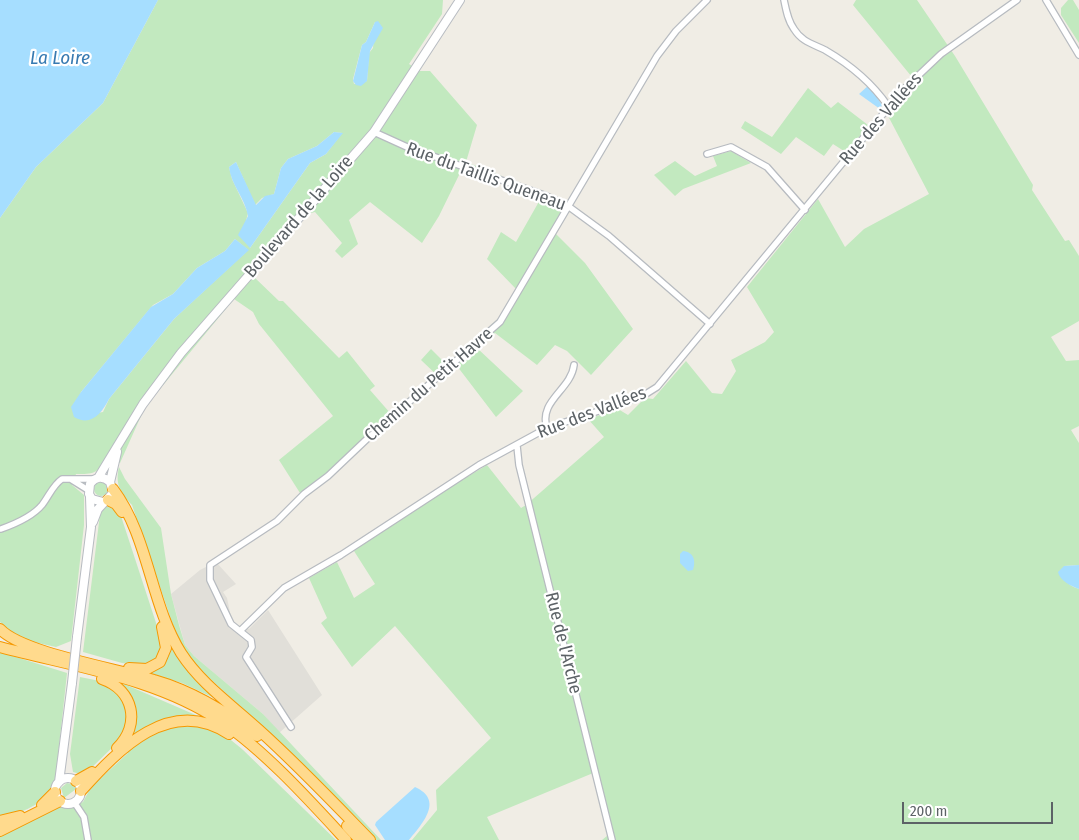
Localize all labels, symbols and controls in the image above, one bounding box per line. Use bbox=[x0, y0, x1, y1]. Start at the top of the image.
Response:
water label: La Loire bbox=[30, 48, 90, 70]
street label: Rue des Vallées bbox=[835, 69, 927, 169]
street label: Rue du Taillis Queneau bbox=[403, 138, 569, 216]
street label: Boulevard de la Loire bbox=[240, 151, 358, 283]
street label: Chemin du Petit Havre bbox=[360, 323, 498, 447]
street label: Rue des Vallées bbox=[535, 382, 649, 444]
street label: Rue de l'Arche bbox=[540, 590, 586, 696]
scale bar bbox=[904, 792, 1055, 824]
text: 200 m bbox=[910, 802, 947, 820]

